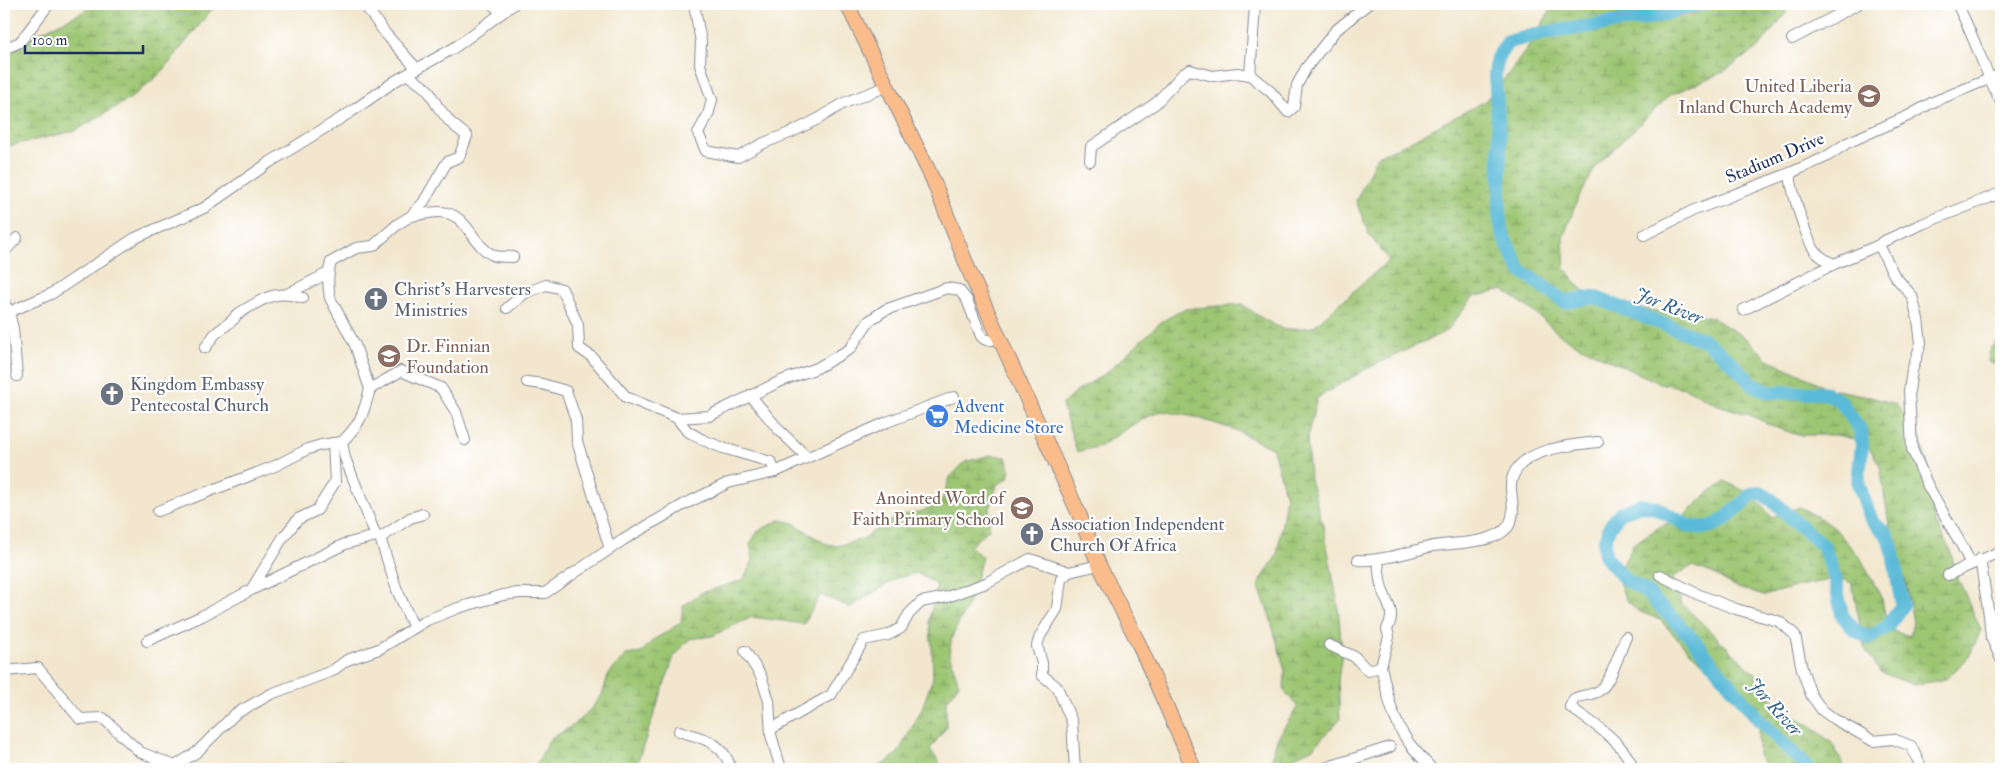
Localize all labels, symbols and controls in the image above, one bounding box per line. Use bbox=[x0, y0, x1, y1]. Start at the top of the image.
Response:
scale bar bbox=[25, 22, 142, 54]
text: 100 m bbox=[32, 31, 68, 50]
place label: United Liberia Inland Church Academy bbox=[1679, 75, 1853, 119]
school or university icon: United Liberia Inland Church Academy bbox=[1856, 83, 1882, 109]
street label: Stadium Drive bbox=[1722, 127, 1828, 189]
place label: Christ's Harvesters Ministries bbox=[394, 278, 531, 322]
water label: Jor River bbox=[1632, 282, 1707, 330]
church icon: Christ's Harvesters Ministries bbox=[363, 286, 389, 312]
place label: Dr. Finnian Foundation bbox=[406, 335, 490, 379]
school or university icon: Dr. Finnian Foundation bbox=[376, 343, 402, 369]
place label: Kingdom Embassy Pentecostal Church bbox=[130, 373, 269, 417]
church icon: Kingdom Embassy Pentecostal Church bbox=[99, 381, 125, 407]
place label: Advent Medicine Store bbox=[953, 395, 1064, 439]
supermarket icon: Advent Medicine Store bbox=[924, 403, 950, 429]
place label: Anointed Word of Faith Primary School bbox=[852, 487, 1007, 531]
school or university icon: Anointed Word of Faith Primary School bbox=[1009, 495, 1035, 521]
place label: Association Independent Church Of Africa bbox=[1049, 513, 1224, 557]
church icon: Association Independent Church Of Africa bbox=[1019, 521, 1045, 547]
water label: Jor River bbox=[1742, 673, 1808, 742]

